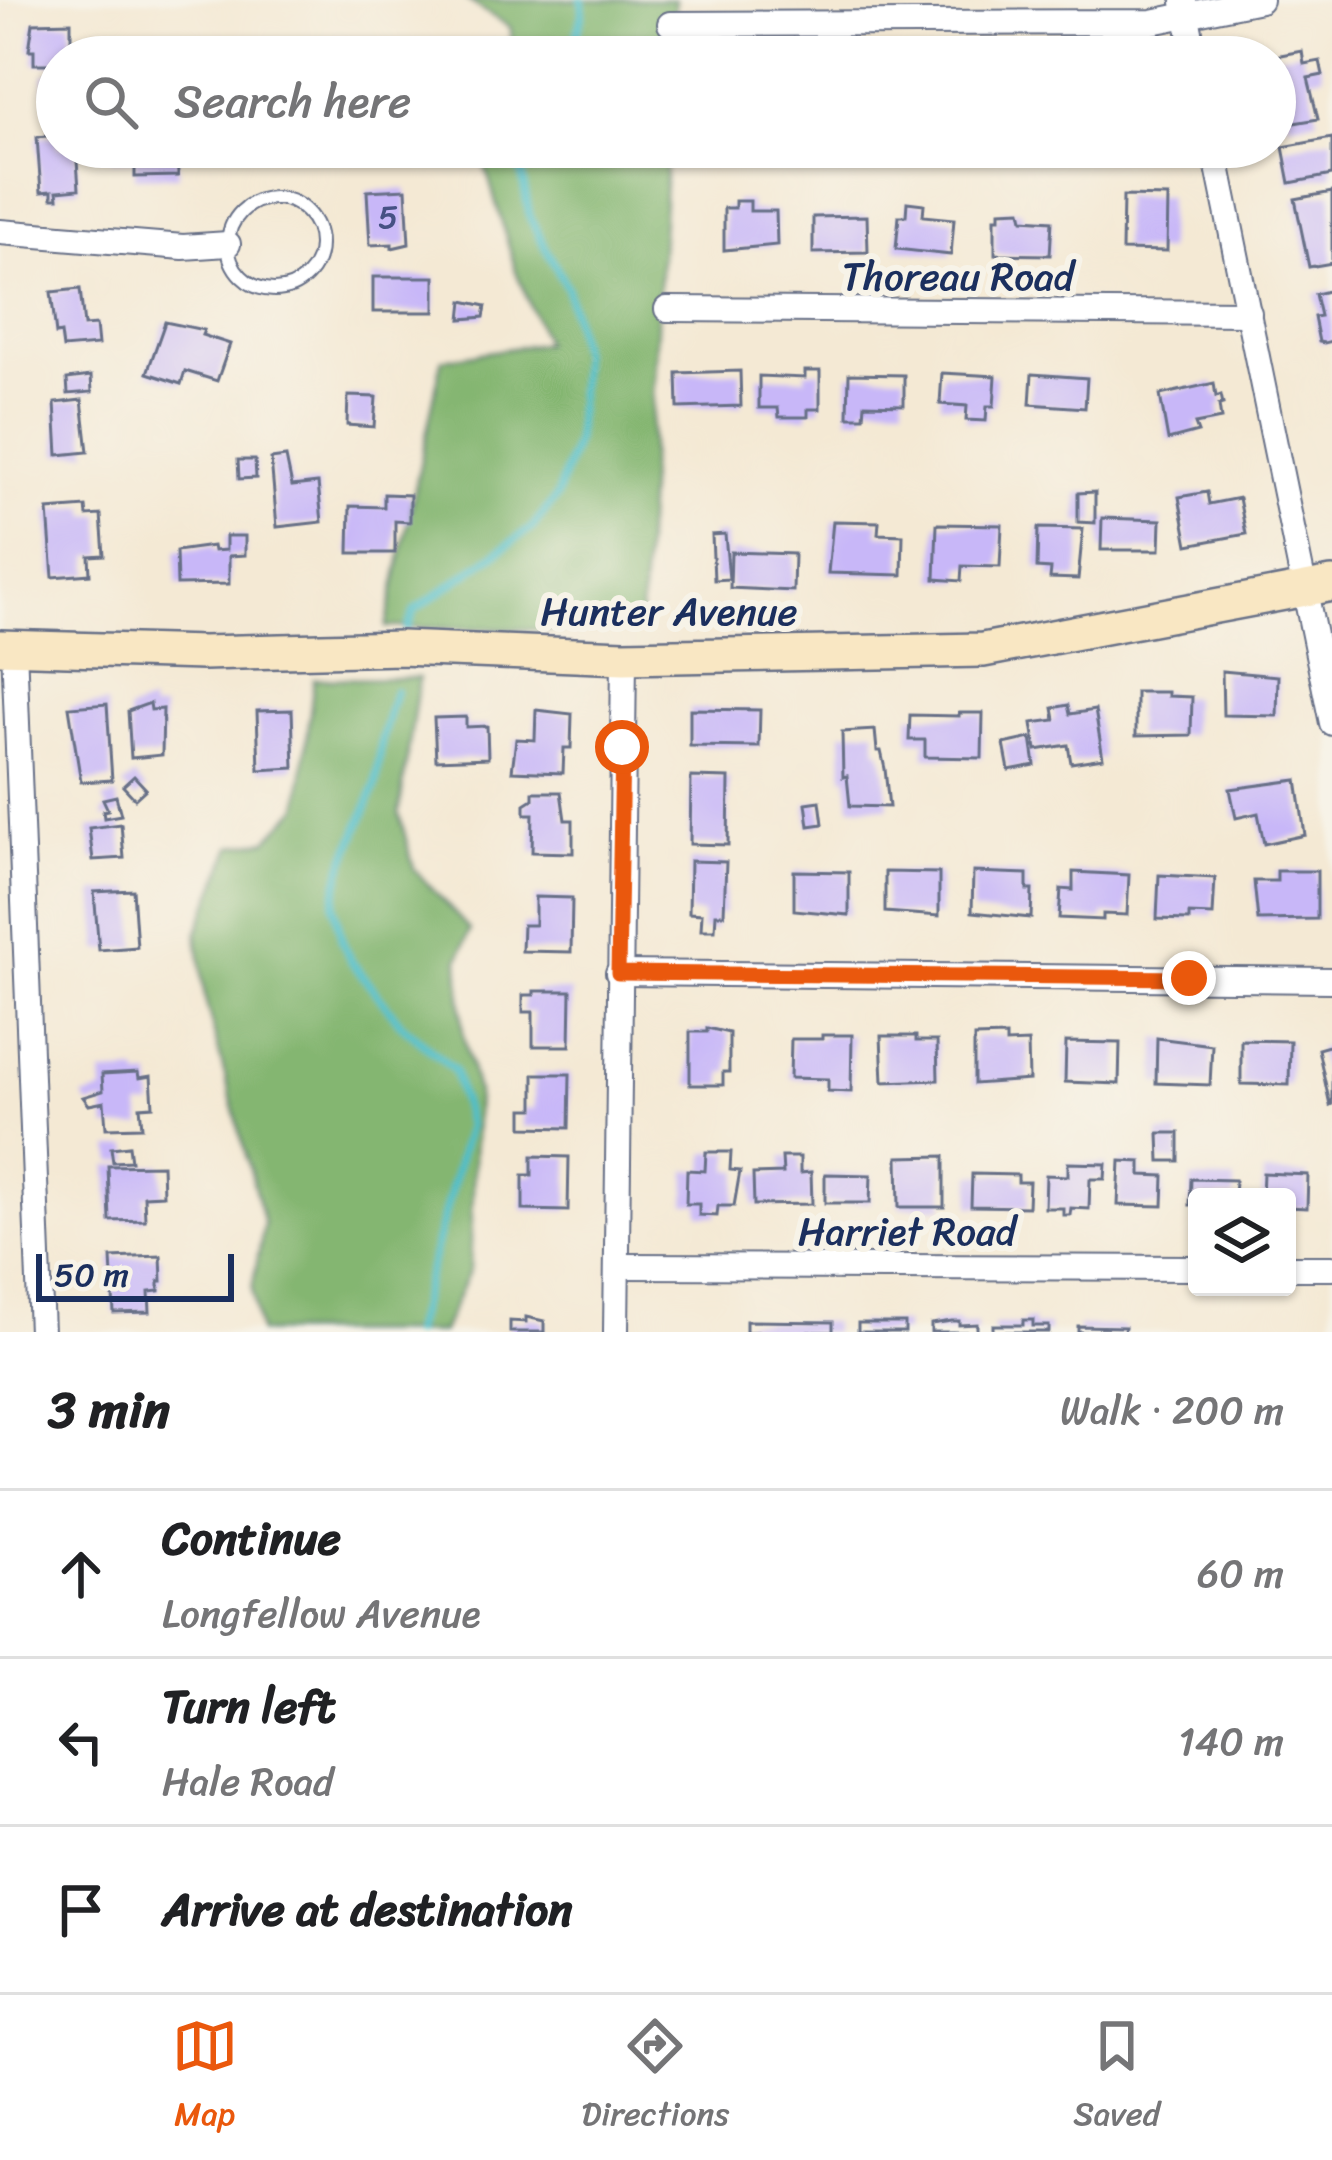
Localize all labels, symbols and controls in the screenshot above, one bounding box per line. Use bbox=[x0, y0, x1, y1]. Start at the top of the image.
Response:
search box bbox=[36, 36, 1296, 168]
text: Search here bbox=[174, 62, 411, 142]
icon: search bbox=[78, 69, 144, 135]
house number: 5 bbox=[378, 188, 398, 246]
street label: Thoreau Road bbox=[842, 242, 1077, 311]
street label: Hunter Avenue bbox=[540, 577, 798, 646]
route start bbox=[595, 720, 649, 774]
route end bbox=[1162, 951, 1216, 1005]
map controls bbox=[1188, 1188, 1296, 1296]
button: layers bbox=[1188, 1188, 1296, 1296]
street label: Harriet Road bbox=[798, 1197, 1019, 1266]
text: 50 m bbox=[54, 1246, 129, 1304]
scale bar bbox=[36, 1248, 234, 1301]
text: 3 min bbox=[48, 1365, 170, 1455]
text: Walk · 200 m bbox=[1060, 1376, 1284, 1445]
text: Continue bbox=[162, 1499, 341, 1579]
text: 60 m bbox=[1197, 1539, 1284, 1608]
icon: ahead bbox=[48, 1541, 114, 1607]
text: Longfellow Avenue bbox=[162, 1579, 481, 1648]
text: Turn left bbox=[162, 1667, 335, 1747]
text: 140 m bbox=[1178, 1707, 1284, 1776]
icon: left bbox=[48, 1709, 114, 1775]
text: Hale Road bbox=[162, 1747, 334, 1816]
text: Arrive at destination bbox=[162, 1870, 572, 1950]
icon: arrive bbox=[48, 1877, 114, 1943]
tab: Map bbox=[172, 2013, 238, 2143]
tab: Directions bbox=[582, 2013, 729, 2143]
tab: Saved bbox=[1073, 2013, 1160, 2143]

